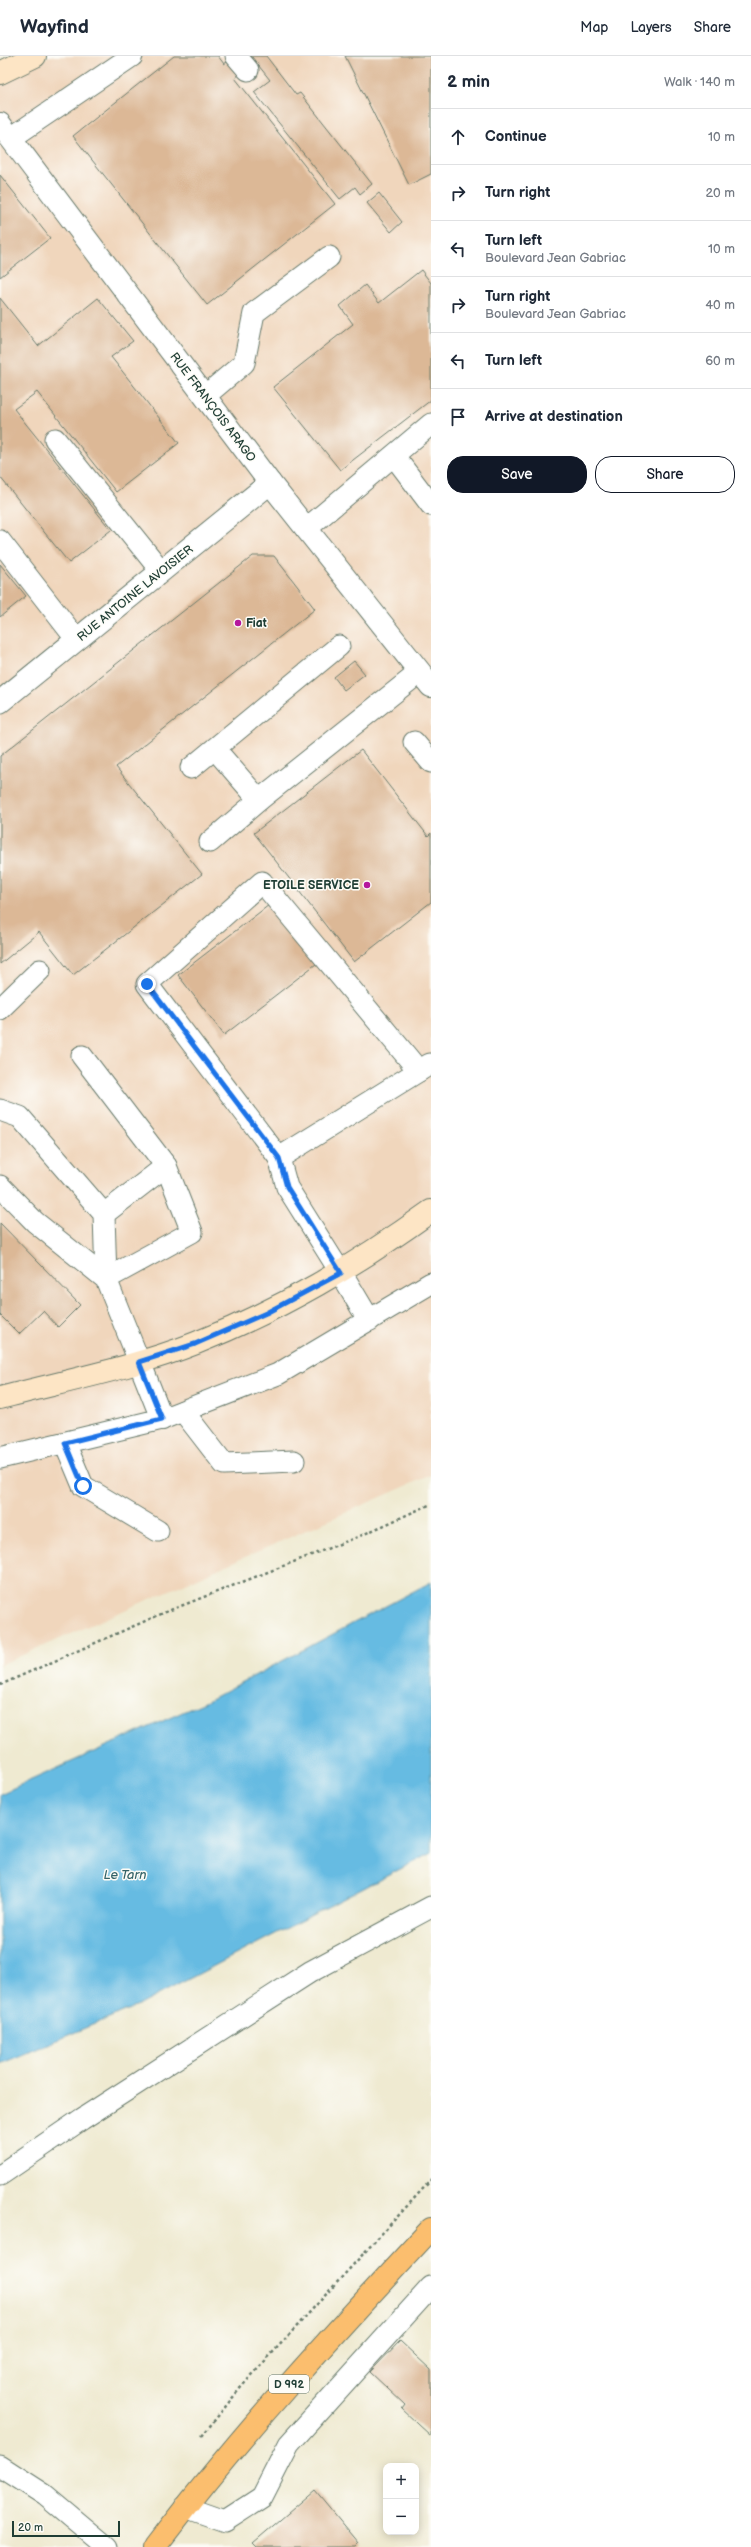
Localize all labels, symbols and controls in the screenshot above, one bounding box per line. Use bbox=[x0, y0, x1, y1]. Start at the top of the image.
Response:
text: Wayfind bbox=[20, 16, 89, 39]
text: Map bbox=[580, 19, 608, 36]
text: Layers bbox=[630, 19, 672, 36]
text: Share bbox=[694, 19, 731, 36]
text: 2 min bbox=[447, 72, 490, 92]
text: Walk · 140 m bbox=[664, 74, 735, 90]
icon: ahead bbox=[447, 126, 469, 148]
text: Continue bbox=[485, 127, 547, 146]
text: 10 m bbox=[708, 129, 735, 145]
icon: right bbox=[447, 182, 469, 204]
text: Turn right bbox=[485, 183, 550, 202]
text: 20 m bbox=[705, 185, 735, 201]
text: Turn left bbox=[485, 231, 542, 250]
icon: left bbox=[447, 238, 469, 260]
text: 10 m bbox=[708, 241, 735, 257]
text: Boulevard Jean Gabriac bbox=[485, 250, 626, 266]
text: Turn right bbox=[485, 287, 550, 306]
icon: right bbox=[447, 294, 469, 316]
text: 40 m bbox=[705, 297, 735, 313]
text: Boulevard Jean Gabriac bbox=[485, 306, 626, 322]
street label: RUE FRANÇOIS ARAGO bbox=[166, 350, 259, 465]
icon: left bbox=[447, 350, 469, 372]
text: Turn left bbox=[485, 351, 542, 370]
text: 60 m bbox=[705, 353, 735, 369]
icon: arrive bbox=[447, 406, 469, 428]
text: Arrive at destination bbox=[485, 407, 623, 426]
button: Save bbox=[447, 456, 587, 493]
button: Share bbox=[595, 456, 735, 493]
street label: RUE ANTOINE LAVOISIER bbox=[74, 542, 197, 645]
place label: Fiat bbox=[246, 616, 267, 631]
marker: Fiat bbox=[233, 618, 243, 628]
place label: ETOILE SERVICE bbox=[263, 878, 359, 893]
marker: ETOILE SERVICE bbox=[362, 880, 372, 890]
route end bbox=[138, 975, 156, 993]
route start bbox=[74, 1477, 92, 1495]
water label: Le Tarn bbox=[104, 1867, 146, 1883]
road number: D 992 bbox=[269, 2375, 309, 2393]
map controls bbox=[383, 2463, 419, 2535]
button: + bbox=[383, 2463, 419, 2499]
button: − bbox=[383, 2499, 419, 2535]
scale bar bbox=[12, 2519, 120, 2538]
text: 20 m bbox=[18, 2521, 43, 2534]

